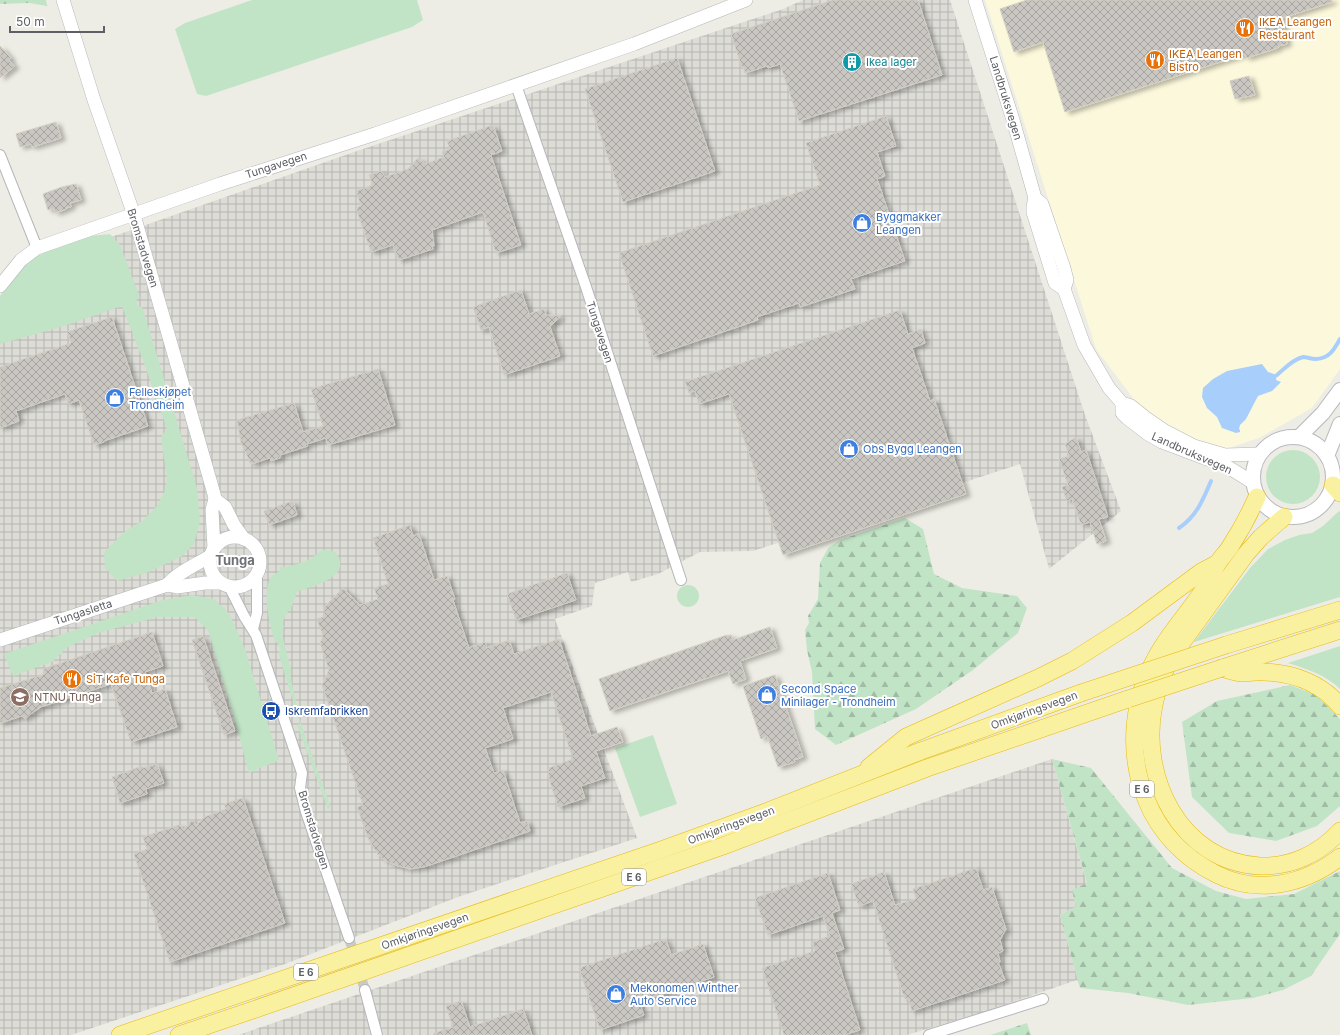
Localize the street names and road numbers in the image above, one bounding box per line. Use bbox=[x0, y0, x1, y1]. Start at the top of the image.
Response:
street label: Landbruksvegen bbox=[987, 54, 1025, 142]
street label: Tungavegen bbox=[243, 148, 309, 182]
street label: Bromstadvegen bbox=[124, 207, 162, 289]
street label: Tungavegen bbox=[583, 299, 617, 365]
street label: Landbruksvegen bbox=[1149, 429, 1235, 477]
street label: Tungasletta bbox=[52, 596, 114, 628]
street label: Omkjøringsvegen bbox=[989, 688, 1079, 732]
road number: E 6 bbox=[1130, 781, 1154, 797]
street label: Bromstadvegen bbox=[295, 789, 333, 871]
street label: Omkjøringsvegen bbox=[686, 803, 776, 847]
road number: E 6 bbox=[622, 869, 646, 885]
street label: Omkjøringsvegen bbox=[380, 909, 470, 953]
road number: E 6 bbox=[294, 964, 318, 980]

